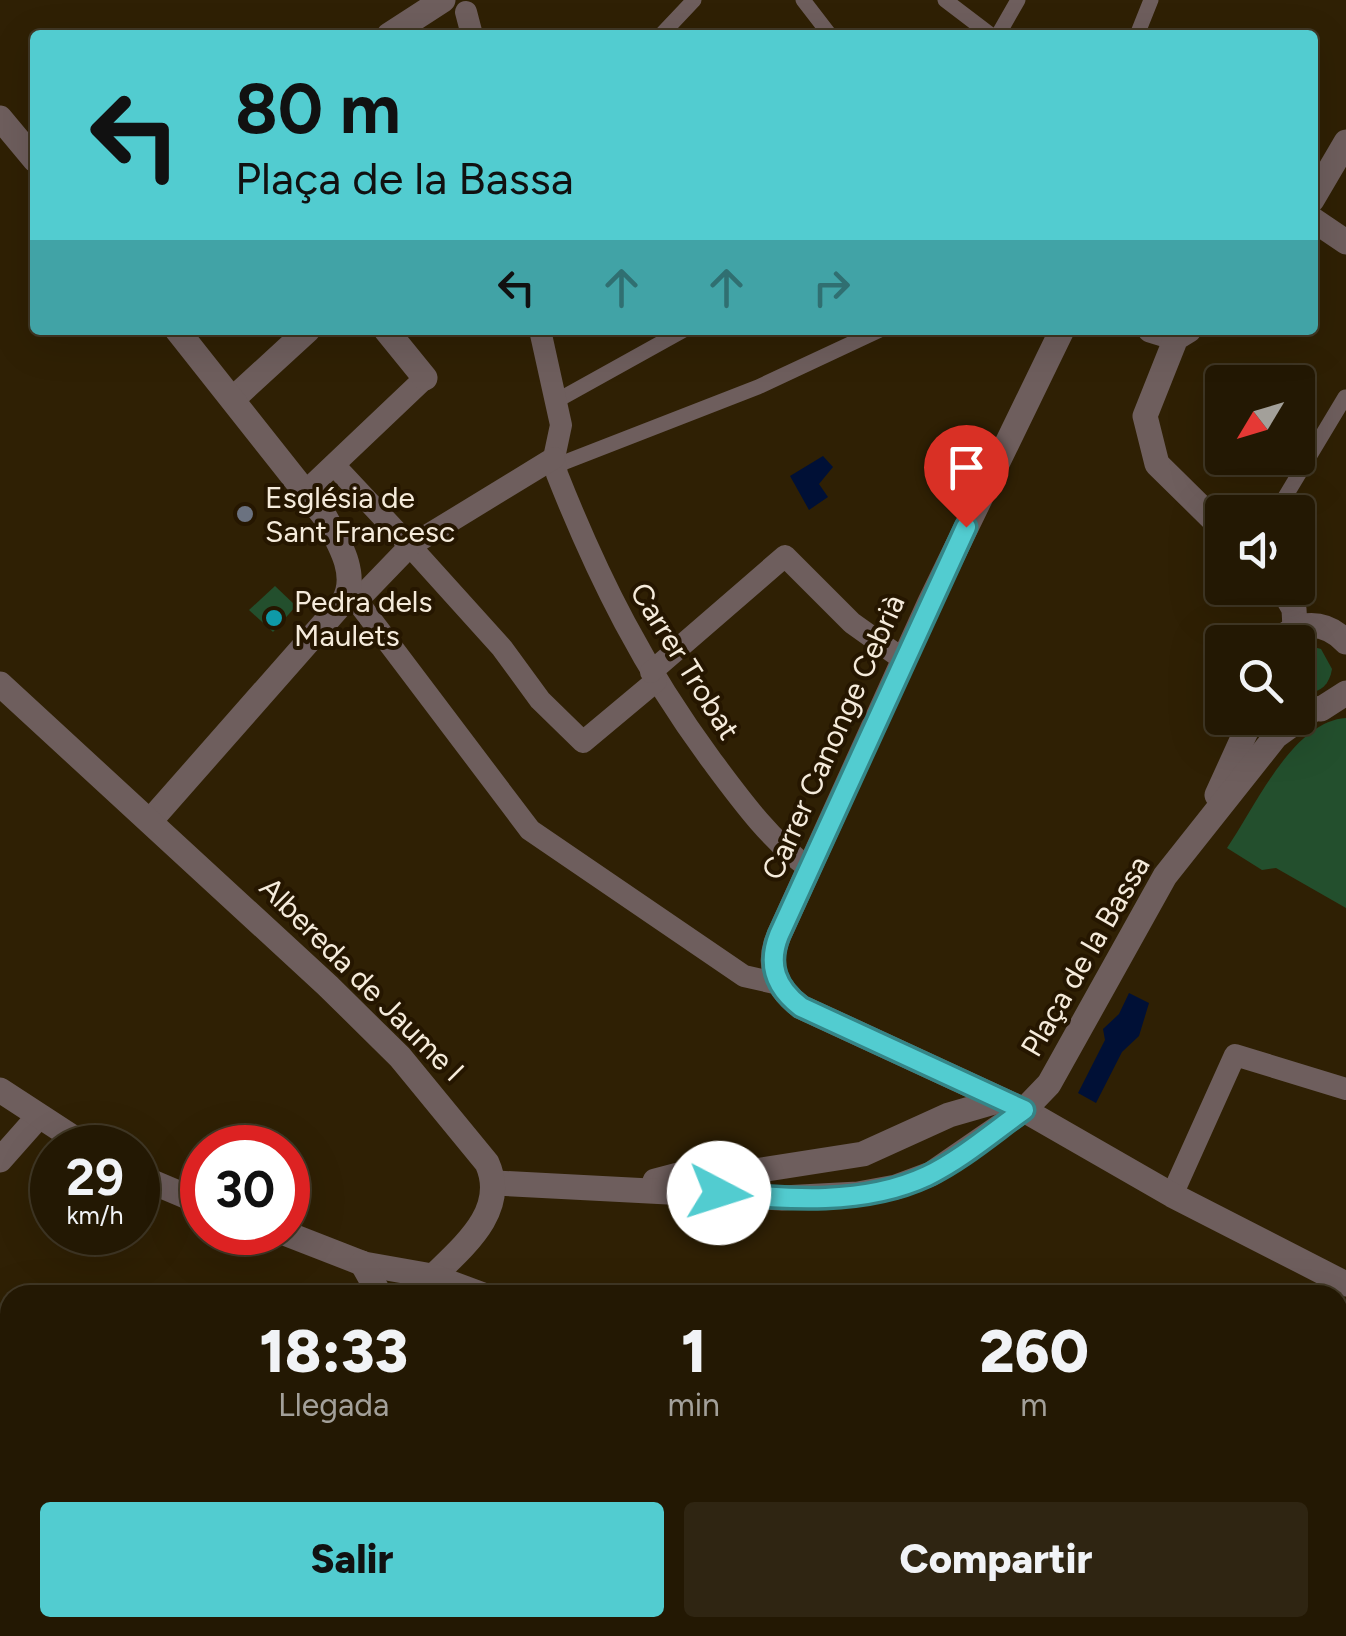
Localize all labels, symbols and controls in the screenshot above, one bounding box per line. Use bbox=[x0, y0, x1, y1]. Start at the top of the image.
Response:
text: 80 m bbox=[235, 66, 401, 151]
icon: left bbox=[70, 70, 200, 200]
text: Plaça de la Bassa bbox=[235, 151, 574, 205]
icon: left bbox=[489, 260, 544, 315]
icon: ahead bbox=[594, 260, 649, 315]
icon: ahead bbox=[699, 260, 754, 315]
icon: right bbox=[804, 260, 859, 315]
north arrow bbox=[1205, 365, 1315, 475]
map controls bbox=[1205, 365, 1315, 735]
pin bbox=[924, 425, 1009, 528]
icon: arrive bbox=[939, 440, 994, 495]
place label: Església de Sant Francesc bbox=[265, 479, 455, 550]
button: sound bbox=[1205, 495, 1315, 605]
marker: Església de Sant Francesc bbox=[234, 503, 256, 525]
street label: Carrer Trobat bbox=[622, 576, 748, 746]
place label: Pedra dels Maulets bbox=[294, 583, 432, 654]
street label: Carrer Canonge Cebrià bbox=[753, 589, 913, 885]
marker: Pedra dels Maulets bbox=[263, 607, 285, 629]
button: search bbox=[1205, 625, 1315, 735]
street label: Plaça de la Bassa bbox=[1013, 849, 1157, 1063]
street label: Albereda de Jaume I bbox=[252, 869, 472, 1089]
speed limit sign: 30 bbox=[180, 1125, 310, 1255]
position arrow bbox=[667, 1141, 771, 1245]
text: 29 bbox=[66, 1147, 124, 1208]
text: km/h bbox=[66, 1200, 124, 1230]
text: 18:33 bbox=[259, 1315, 408, 1387]
text: 1 bbox=[681, 1315, 706, 1387]
text: 260 bbox=[979, 1315, 1089, 1387]
text: Llegada bbox=[278, 1386, 389, 1424]
text: min bbox=[667, 1386, 720, 1424]
text: m bbox=[1020, 1386, 1048, 1424]
button: Salir bbox=[40, 1502, 664, 1617]
button: Compartir bbox=[684, 1502, 1308, 1617]

